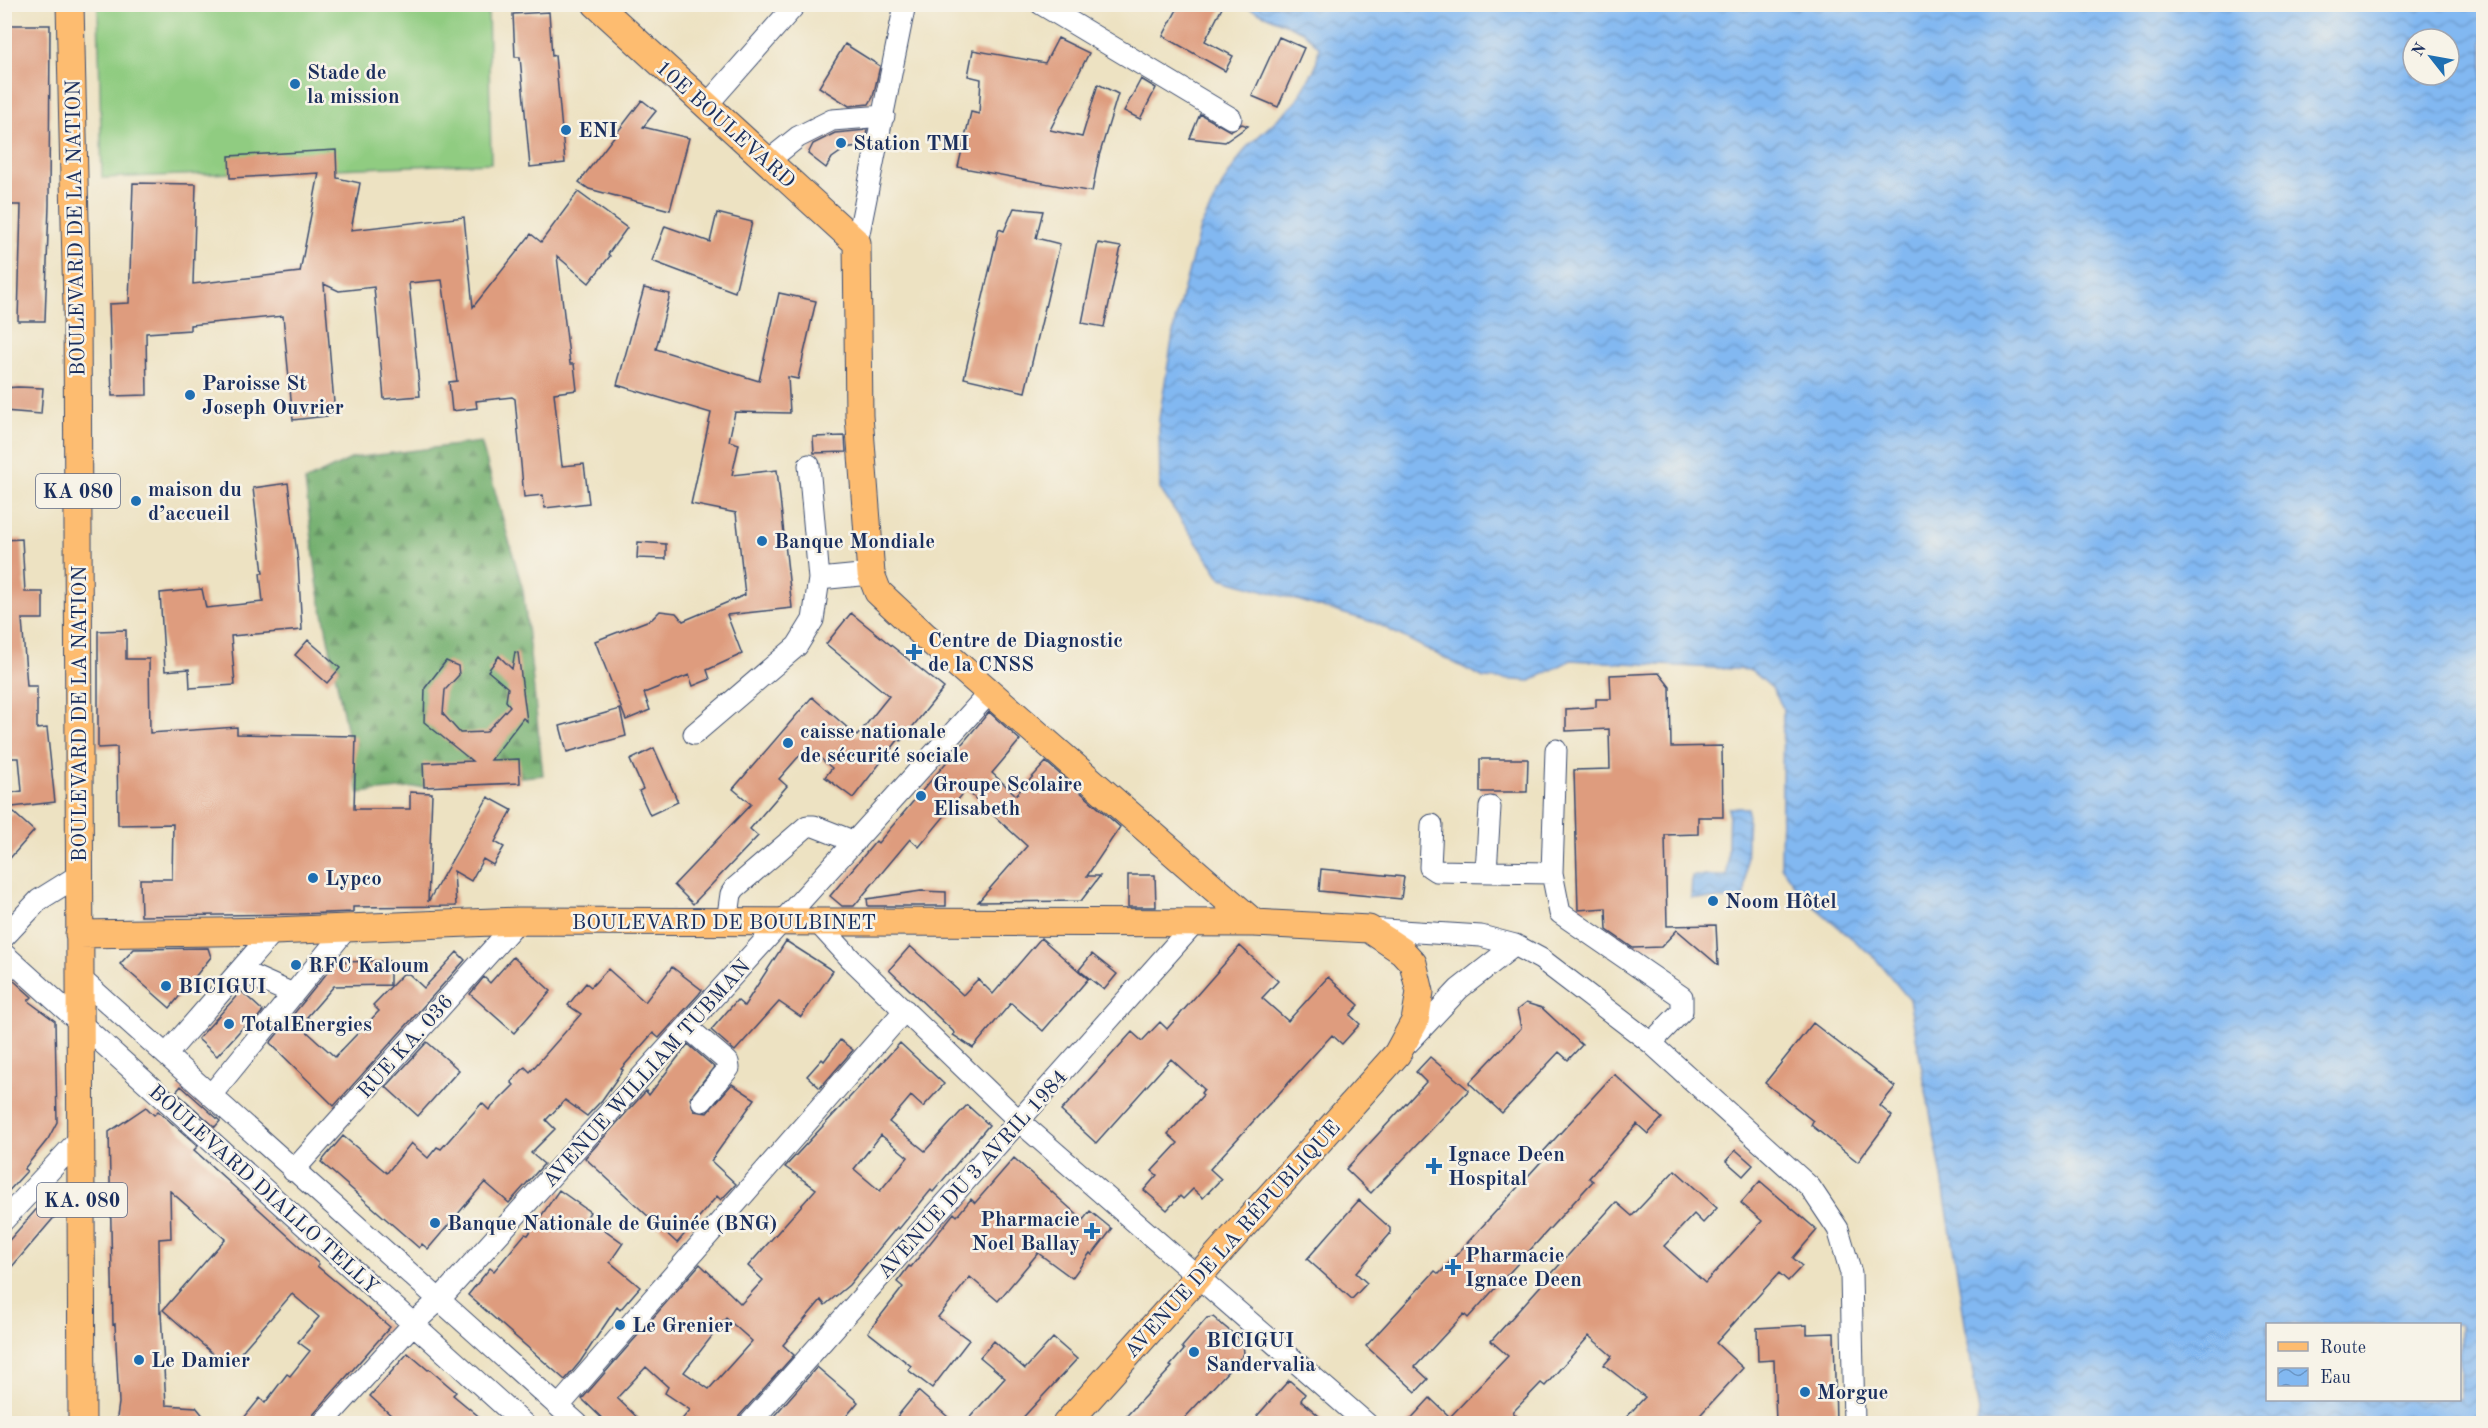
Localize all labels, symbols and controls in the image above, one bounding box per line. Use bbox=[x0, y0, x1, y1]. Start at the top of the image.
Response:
north arrow bbox=[2401, 27, 2461, 87]
text: N bbox=[2410, 40, 2430, 60]
street label: 10E BOULEVARD bbox=[651, 57, 799, 193]
place label: Stade de la mission bbox=[307, 63, 400, 108]
marker: Stade de la mission bbox=[288, 77, 302, 91]
street label: BOULEVARD DE LA NATION bbox=[63, 79, 90, 376]
place label: ENI bbox=[578, 121, 618, 142]
marker: ENI bbox=[559, 123, 573, 137]
place label: Station TMI bbox=[853, 134, 969, 155]
marker: Station TMI bbox=[834, 136, 848, 150]
place label: Paroisse St Joseph Ouvrier bbox=[202, 374, 344, 419]
marker: Paroisse St Joseph Ouvrier bbox=[183, 388, 197, 402]
road number: KA 080 bbox=[36, 474, 120, 508]
place label: maison du d’accueil bbox=[148, 480, 242, 525]
marker: maison du d’accueil bbox=[129, 494, 143, 508]
place label: Banque Mondiale bbox=[774, 532, 935, 553]
marker: Banque Mondiale bbox=[755, 534, 769, 548]
street label: BOULEVARD DE LA NATION bbox=[70, 566, 91, 862]
place label: Centre de Diagnostic de la CNSS bbox=[928, 631, 1123, 676]
marker: Centre de Diagnostic de la CNSS bbox=[905, 643, 923, 661]
place label: caisse nationale de sécurité sociale bbox=[800, 722, 969, 767]
marker: caisse nationale de sécurité sociale bbox=[781, 736, 795, 750]
place label: Groupe Scolaire Elisabeth bbox=[933, 775, 1082, 820]
marker: Groupe Scolaire Elisabeth bbox=[914, 789, 928, 803]
place label: Lypco bbox=[325, 869, 382, 890]
marker: Lypco bbox=[306, 871, 320, 885]
place label: Noom Hôtel bbox=[1725, 892, 1837, 913]
marker: Noom Hôtel bbox=[1706, 894, 1720, 908]
street label: BOULEVARD DE BOULBINET bbox=[572, 913, 876, 934]
place label: RFC Kaloum bbox=[308, 956, 430, 977]
street label: AVENUE WILLIAM TUBMAN bbox=[539, 956, 755, 1192]
marker: RFC Kaloum bbox=[289, 958, 303, 972]
place label: BICIGUI bbox=[178, 977, 266, 998]
marker: BICIGUI bbox=[159, 979, 173, 993]
street label: RUE KA. 036 bbox=[354, 991, 458, 1103]
place label: TotalEnergies bbox=[241, 1015, 372, 1036]
marker: TotalEnergies bbox=[222, 1017, 236, 1031]
street label: AVENUE DU 3 AVRIL 1984 bbox=[874, 1067, 1072, 1283]
street label: BOULEVARD DIALLO TELLY bbox=[144, 1082, 382, 1299]
street label: AVENUE DE LA RÉPUBLIQUE bbox=[1118, 1115, 1345, 1363]
place label: Ignace Deen Hospital bbox=[1448, 1145, 1565, 1190]
marker: Ignace Deen Hospital bbox=[1425, 1157, 1443, 1175]
road number: KA. 080 bbox=[37, 1183, 127, 1217]
place label: Pharmacie Noel Ballay bbox=[972, 1210, 1080, 1255]
place label: Banque Nationale de Guinée (BNG) bbox=[447, 1214, 777, 1235]
marker: Banque Nationale de Guinée (BNG) bbox=[428, 1216, 442, 1230]
marker: Pharmacie Noel Ballay bbox=[1085, 1224, 1099, 1238]
place label: Pharmacie Ignace Deen bbox=[1465, 1246, 1582, 1291]
marker: Pharmacie Ignace Deen bbox=[1446, 1260, 1460, 1274]
place label: Le Grenier bbox=[632, 1316, 733, 1337]
marker: Le Grenier bbox=[613, 1318, 627, 1332]
legend bbox=[2266, 1323, 2461, 1401]
place label: BICIGUI Sandervalia bbox=[1206, 1331, 1316, 1376]
text: Route bbox=[2320, 1339, 2366, 1357]
marker: BICIGUI Sandervalia bbox=[1187, 1345, 1201, 1359]
place label: Le Damier bbox=[151, 1351, 250, 1372]
marker: Le Damier bbox=[132, 1353, 146, 1367]
text: Eau bbox=[2320, 1369, 2351, 1387]
place label: Morgue bbox=[1817, 1383, 1888, 1404]
marker: Morgue bbox=[1798, 1385, 1812, 1399]

